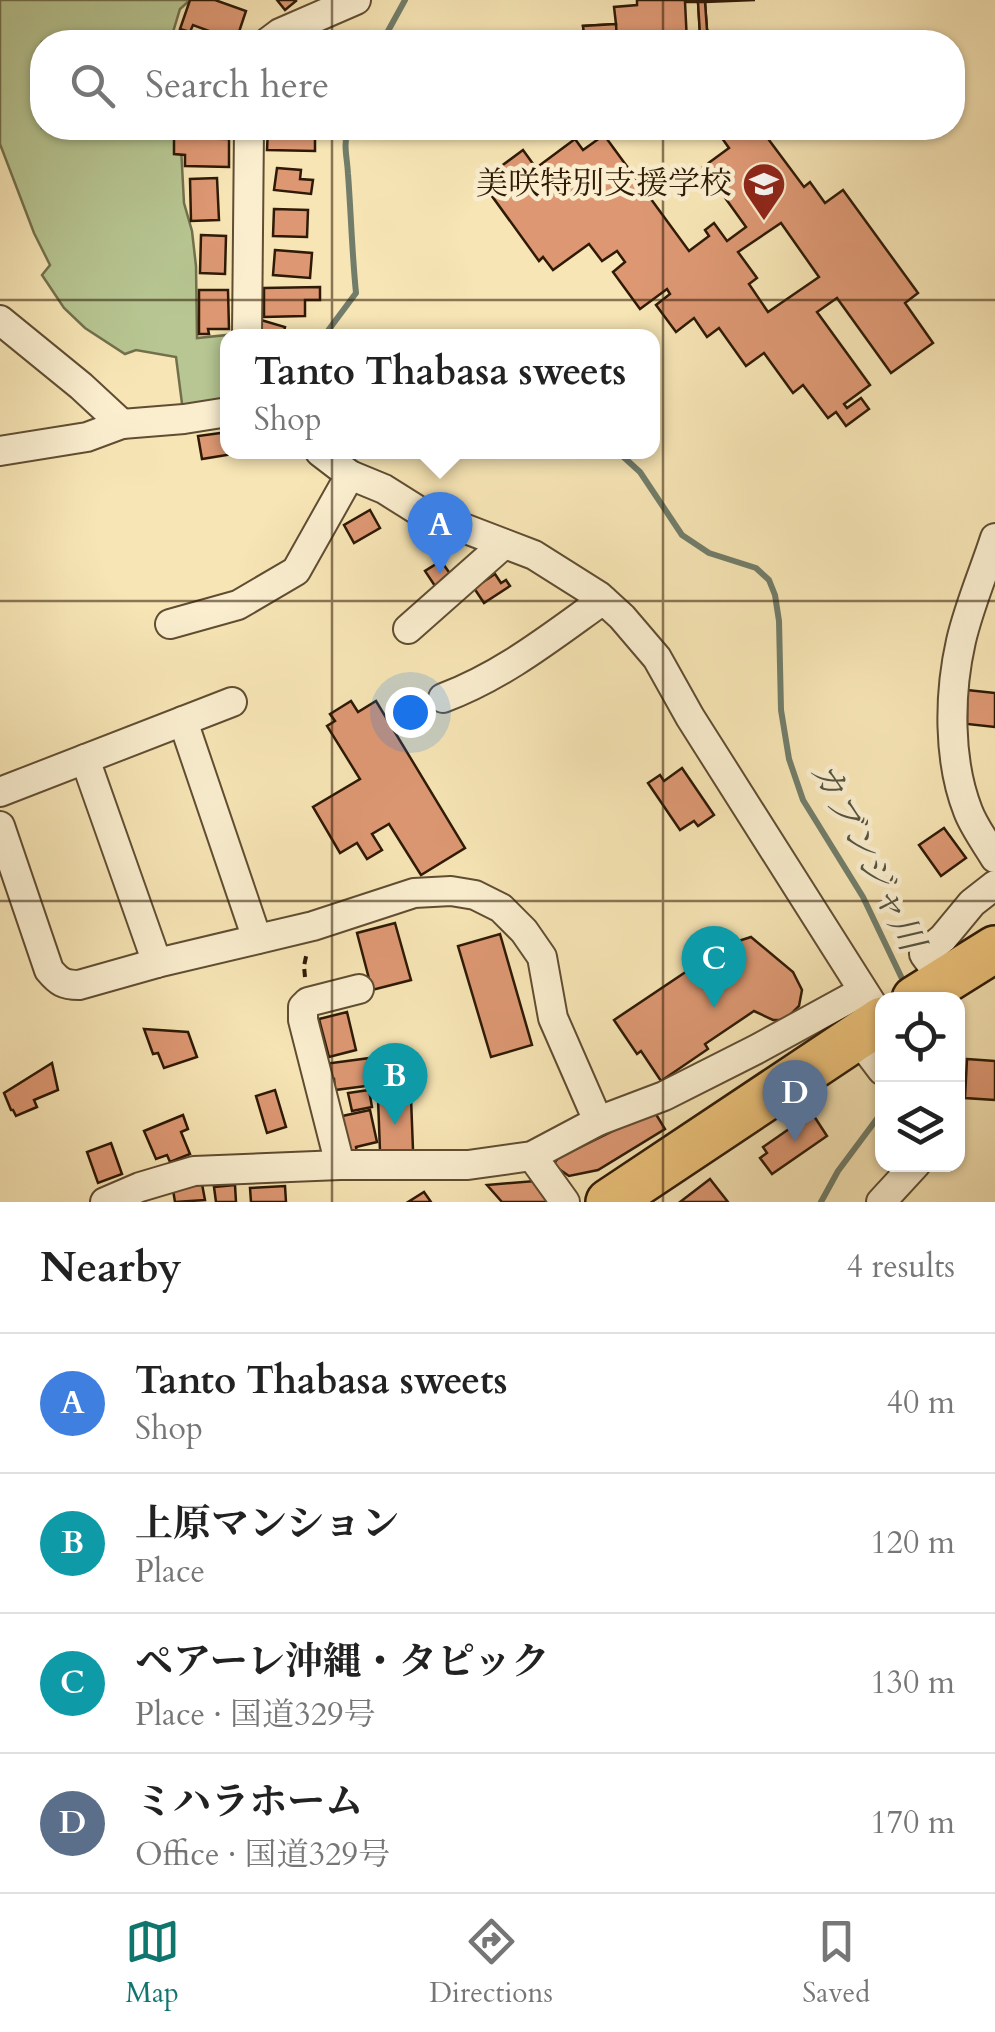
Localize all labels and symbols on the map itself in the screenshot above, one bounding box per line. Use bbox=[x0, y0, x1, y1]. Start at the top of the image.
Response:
school or university icon: 美咲特別支援学校 bbox=[741, 161, 787, 222]
place label: 美咲特別支援学校 bbox=[476, 162, 732, 206]
pin: A bbox=[408, 492, 472, 574]
your location bbox=[385, 687, 436, 738]
water label: カブンジャ川 bbox=[799, 753, 937, 963]
pin: C bbox=[682, 926, 746, 1008]
pin: B bbox=[362, 1042, 428, 1125]
pin: D bbox=[762, 1060, 828, 1142]

